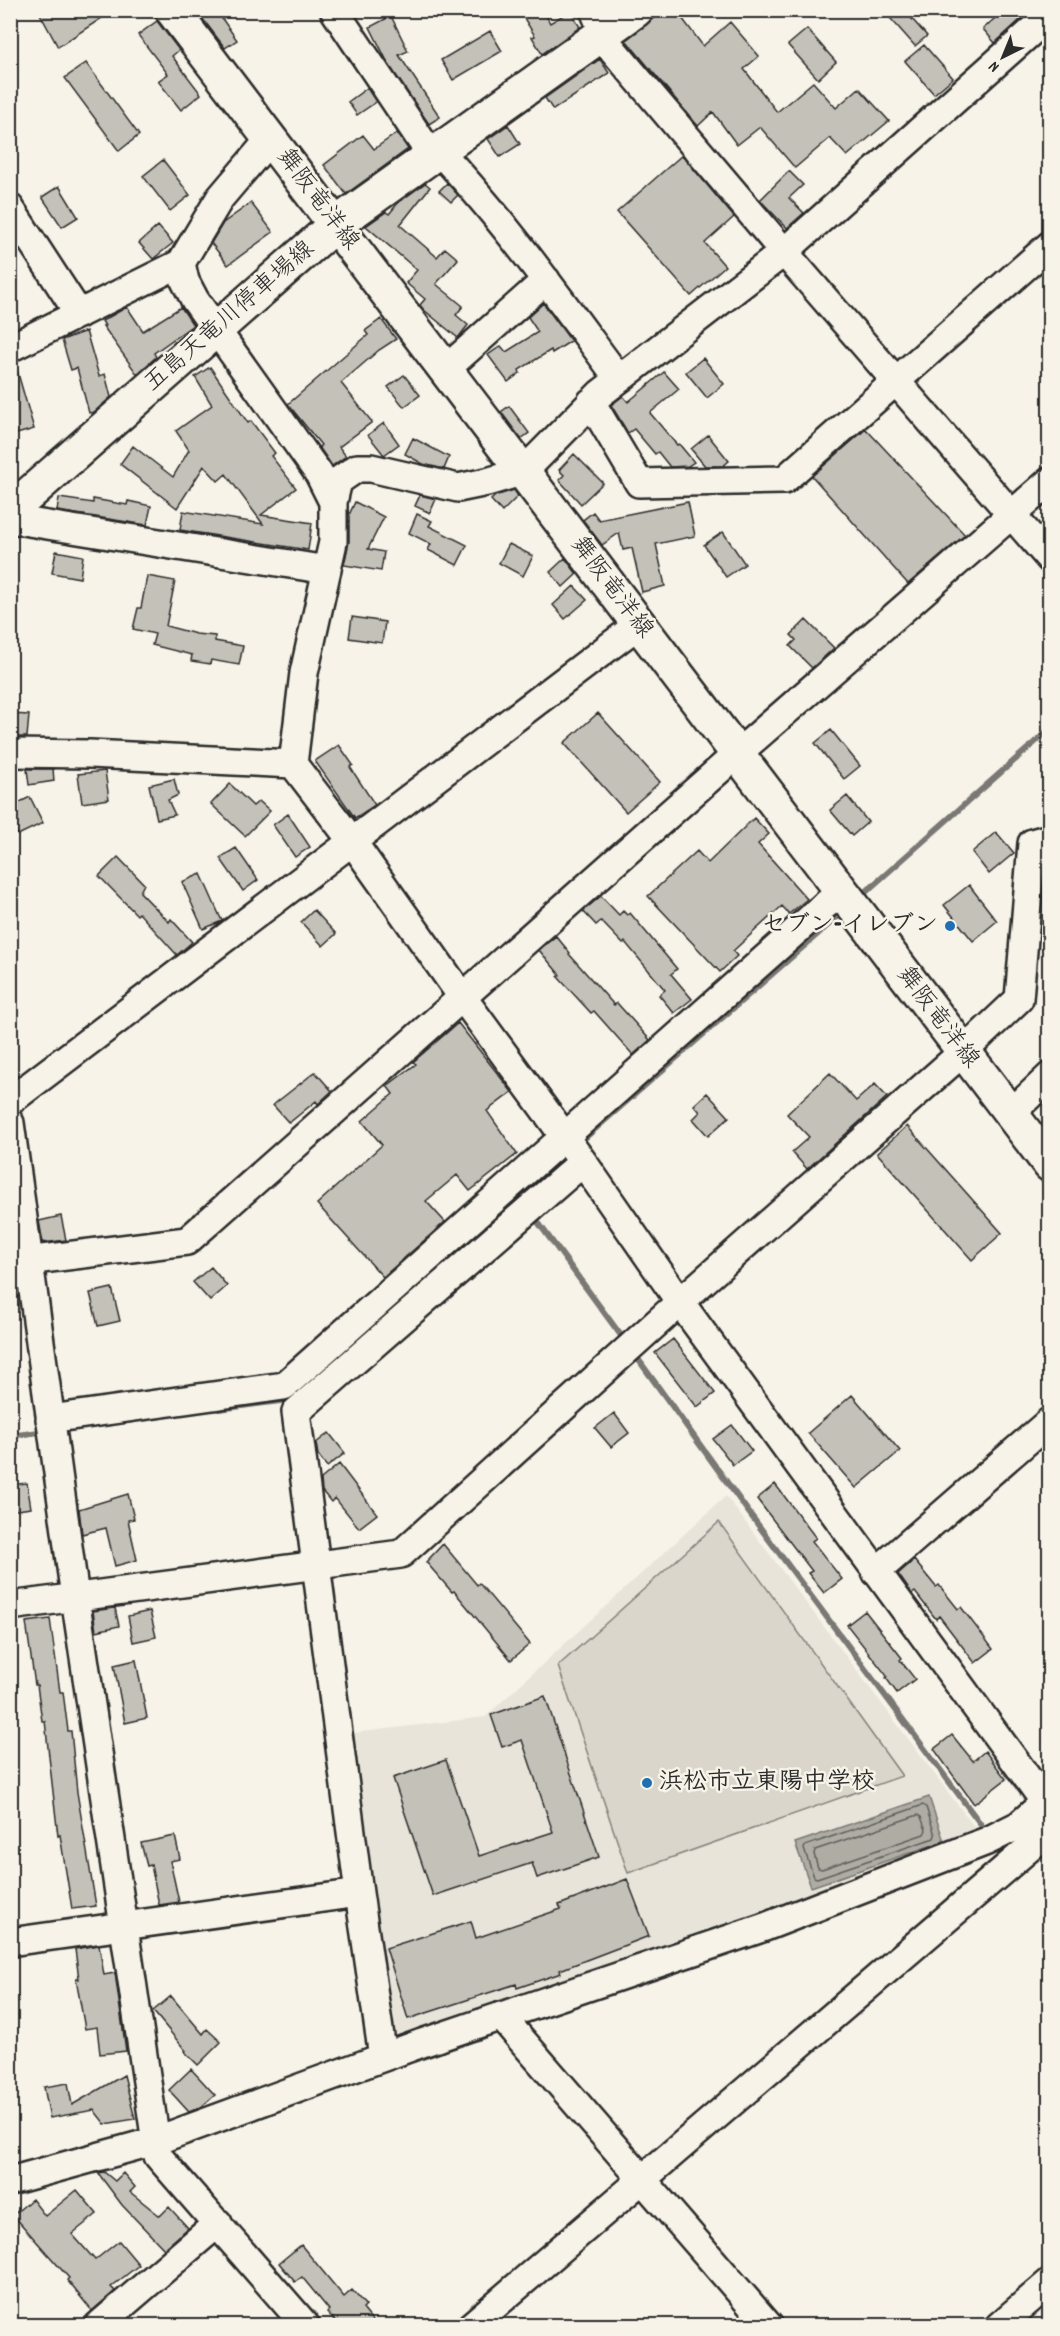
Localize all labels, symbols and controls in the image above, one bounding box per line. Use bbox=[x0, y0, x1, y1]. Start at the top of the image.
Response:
north arrow bbox=[973, 27, 1033, 87]
text: N bbox=[984, 55, 1005, 77]
street label: 舞阪竜洋線 bbox=[267, 142, 367, 258]
street label: 五島天竜川停車場線 bbox=[137, 233, 323, 401]
street label: 舞阪竜洋線 bbox=[561, 530, 661, 646]
place label: セブン-イレブン bbox=[762, 909, 938, 943]
marker: セブン-イレブン bbox=[943, 919, 957, 933]
street label: 舞阪竜洋線 bbox=[887, 960, 987, 1076]
place label: 浜松市立東陽中学校 bbox=[659, 1766, 875, 1800]
marker: 浜松市立東陽中学校 bbox=[640, 1776, 654, 1790]

